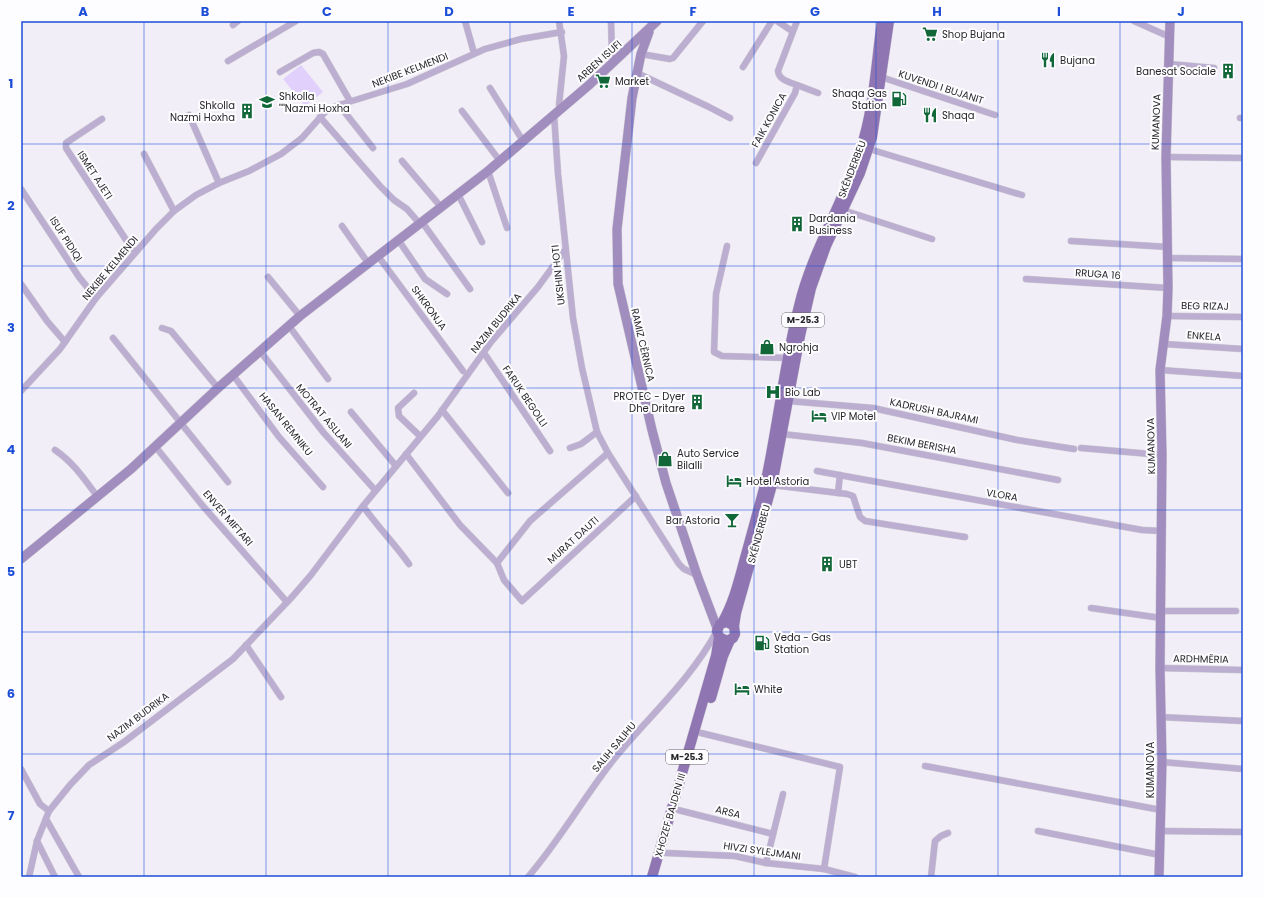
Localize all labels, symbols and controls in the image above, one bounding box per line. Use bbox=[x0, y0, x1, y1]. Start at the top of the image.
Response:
text: A bbox=[78, 2, 88, 21]
text: B bbox=[201, 2, 210, 21]
text: C bbox=[322, 2, 332, 21]
text: D bbox=[444, 2, 454, 21]
text: E bbox=[567, 2, 575, 21]
text: F bbox=[689, 2, 697, 21]
text: G bbox=[810, 2, 820, 21]
text: H bbox=[932, 2, 942, 21]
text: I bbox=[1057, 2, 1061, 21]
text: J bbox=[1177, 2, 1185, 21]
supermarket icon: Shop Bujana bbox=[921, 25, 939, 43]
place label: Shop Bujana bbox=[942, 27, 1005, 42]
street label: ARBEN ISUFI bbox=[573, 37, 625, 85]
street label: NEKIBE KELMENDI bbox=[370, 49, 450, 91]
restaurant icon: Bujana bbox=[1039, 51, 1057, 69]
place label: Bujana bbox=[1060, 53, 1095, 68]
building icon: Banesat Sociale bbox=[1219, 62, 1237, 80]
place label: Banesat Sociale bbox=[1136, 64, 1216, 79]
street label: KUVENDI I BUJANIT bbox=[896, 66, 986, 108]
supermarket icon: Market bbox=[594, 72, 612, 90]
text: 1 bbox=[9, 74, 13, 93]
place label: Market bbox=[615, 74, 649, 89]
place label: Shaqa Gas Station bbox=[832, 86, 887, 113]
place label: Shkolla ""Nazmi Hoxha bbox=[279, 89, 350, 116]
street label: FAIK KONICA bbox=[748, 90, 790, 150]
fuel station icon: Shaqa Gas Station bbox=[890, 90, 908, 108]
school or university icon: Shkolla ""Nazmi Hoxha bbox=[258, 93, 276, 111]
street label: KUMANOVA bbox=[1148, 93, 1164, 150]
place label: Shkolla Nazmi Hoxha bbox=[170, 98, 235, 125]
building icon: Shkolla Nazmi Hoxha bbox=[238, 102, 256, 120]
restaurant icon: Shaqa bbox=[921, 106, 939, 124]
place label: Shaqa bbox=[942, 108, 975, 123]
street label: SKËNDERBEU bbox=[834, 138, 870, 200]
street label: ISMET AJETI bbox=[74, 148, 116, 202]
text: 2 bbox=[7, 196, 15, 215]
place label: Dardania Business bbox=[809, 211, 856, 238]
street label: ISUF PIDIQI bbox=[46, 214, 86, 264]
building icon: Dardania Business bbox=[788, 215, 806, 233]
street label: NEKIBE KELMENDI bbox=[78, 232, 142, 304]
street label: UKSHIN HOTI bbox=[547, 244, 569, 306]
street label: RRUGA 16 bbox=[1075, 265, 1121, 283]
street label: SHKRONJA bbox=[408, 283, 450, 334]
street label: NAZIM BUDRIKA bbox=[467, 289, 525, 357]
street label: BEG RIZAJ bbox=[1181, 298, 1229, 314]
street label: RAMIZ CËRNICA bbox=[627, 307, 659, 383]
road number: M-25.3 bbox=[782, 313, 824, 327]
text: 3 bbox=[7, 318, 15, 337]
street label: ENKELA bbox=[1186, 327, 1222, 345]
shop icon: Ngrohja bbox=[758, 338, 776, 356]
place label: Ngrohja bbox=[779, 340, 819, 355]
street label: FARUK BEGOLLI bbox=[499, 362, 551, 430]
street label: MOTRAT ASLLANI bbox=[292, 380, 356, 452]
hospital icon: Bio Lab bbox=[764, 383, 782, 401]
place label: Bio Lab bbox=[785, 385, 821, 400]
street label: HASAN REMNIKU bbox=[256, 389, 316, 459]
place label: PROTEC - Dyer Dhe Dritare bbox=[614, 389, 685, 416]
building icon: PROTEC - Dyer Dhe Dritare bbox=[688, 393, 706, 411]
street label: KADRUSH BAJRAMI bbox=[888, 394, 980, 428]
hotel icon: VIP Motel bbox=[810, 407, 828, 425]
place label: VIP Motel bbox=[831, 409, 876, 424]
street label: KUMANOVA bbox=[1143, 417, 1159, 474]
street label: BEKIM BERISHA bbox=[886, 430, 958, 458]
text: 4 bbox=[7, 440, 16, 459]
place label: Auto Service Bilalli bbox=[677, 446, 739, 473]
shop icon: Auto Service Bilalli bbox=[656, 450, 674, 468]
hotel icon: Hotel Astoria bbox=[725, 472, 743, 490]
place label: Hotel Astoria bbox=[746, 474, 809, 489]
street label: VLORA bbox=[985, 485, 1019, 505]
street label: ENVER MIFTARI bbox=[200, 487, 256, 549]
street label: SKËNDERBEU bbox=[744, 503, 774, 565]
bar icon: Bar Astoria bbox=[723, 511, 741, 529]
street label: MURAT DAUTI bbox=[544, 513, 602, 567]
place label: Bar Astoria bbox=[666, 513, 720, 528]
building icon: UBT bbox=[818, 555, 836, 573]
place label: UBT bbox=[839, 557, 858, 572]
text: 5 bbox=[7, 562, 15, 581]
place label: Veda - Gas Station bbox=[774, 630, 831, 657]
fuel station icon: Veda - Gas Station bbox=[753, 634, 771, 652]
street label: ARDHMËRIA bbox=[1173, 651, 1229, 667]
hotel icon: White bbox=[733, 680, 751, 698]
place label: White bbox=[754, 682, 782, 697]
text: 6 bbox=[7, 684, 15, 703]
street label: NAZIM BUDRIKA bbox=[104, 689, 172, 745]
street label: SALIH SALIHU bbox=[588, 718, 640, 776]
street label: KUMANOVA bbox=[1143, 742, 1158, 798]
road number: M-25.3 bbox=[666, 750, 708, 764]
street label: XHOZEF BAJDEN III bbox=[651, 771, 689, 859]
street label: ARSA bbox=[714, 802, 742, 822]
text: 7 bbox=[8, 806, 15, 825]
street label: HIVZI SYLEJMANI bbox=[722, 838, 802, 864]

